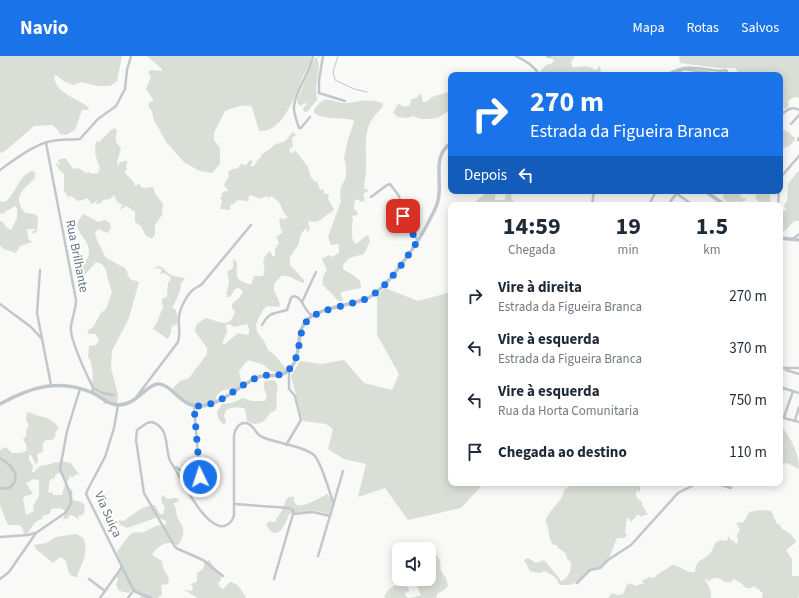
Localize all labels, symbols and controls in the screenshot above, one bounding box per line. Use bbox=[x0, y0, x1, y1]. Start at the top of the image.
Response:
text: Navio bbox=[20, 15, 68, 42]
text: Mapa bbox=[633, 18, 664, 38]
text: Rotas bbox=[686, 18, 719, 38]
text: Salvos bbox=[741, 18, 779, 38]
text: 270 m bbox=[530, 82, 604, 122]
icon: right bbox=[464, 88, 516, 140]
text: Estrada da Figueira Branca bbox=[530, 119, 729, 144]
icon: left bbox=[515, 164, 537, 186]
text: Depois bbox=[464, 165, 507, 186]
pin bbox=[386, 199, 420, 233]
icon: arrive bbox=[392, 205, 414, 227]
text: 14:59 bbox=[503, 209, 561, 244]
text: 19 bbox=[615, 209, 641, 244]
text: 1.5 bbox=[696, 209, 728, 244]
street label: Rua Brilhante bbox=[61, 218, 93, 294]
text: Chegada bbox=[508, 241, 555, 259]
text: min bbox=[618, 241, 639, 259]
text: km bbox=[703, 241, 721, 259]
text: Vire à direita bbox=[498, 277, 582, 298]
icon: right bbox=[464, 285, 486, 307]
text: 270 m bbox=[729, 286, 767, 307]
text: Estrada da Figueira Branca bbox=[498, 298, 642, 316]
text: Vire à esquerda bbox=[498, 329, 600, 350]
icon: left bbox=[464, 337, 486, 359]
text: 370 m bbox=[729, 338, 767, 359]
text: Estrada da Figueira Branca bbox=[498, 350, 642, 368]
text: Vire à esquerda bbox=[498, 381, 600, 402]
icon: left bbox=[464, 389, 486, 411]
text: 750 m bbox=[729, 390, 767, 411]
text: Rua da Horta Comunitaria bbox=[498, 402, 639, 420]
icon: arrive bbox=[464, 441, 486, 463]
text: Chegada ao destino bbox=[498, 442, 627, 463]
text: 110 m bbox=[729, 442, 767, 463]
position arrow bbox=[179, 456, 221, 498]
street label: Via Suiça bbox=[90, 489, 126, 540]
map controls bbox=[392, 542, 436, 586]
button: sound bbox=[392, 542, 436, 586]

